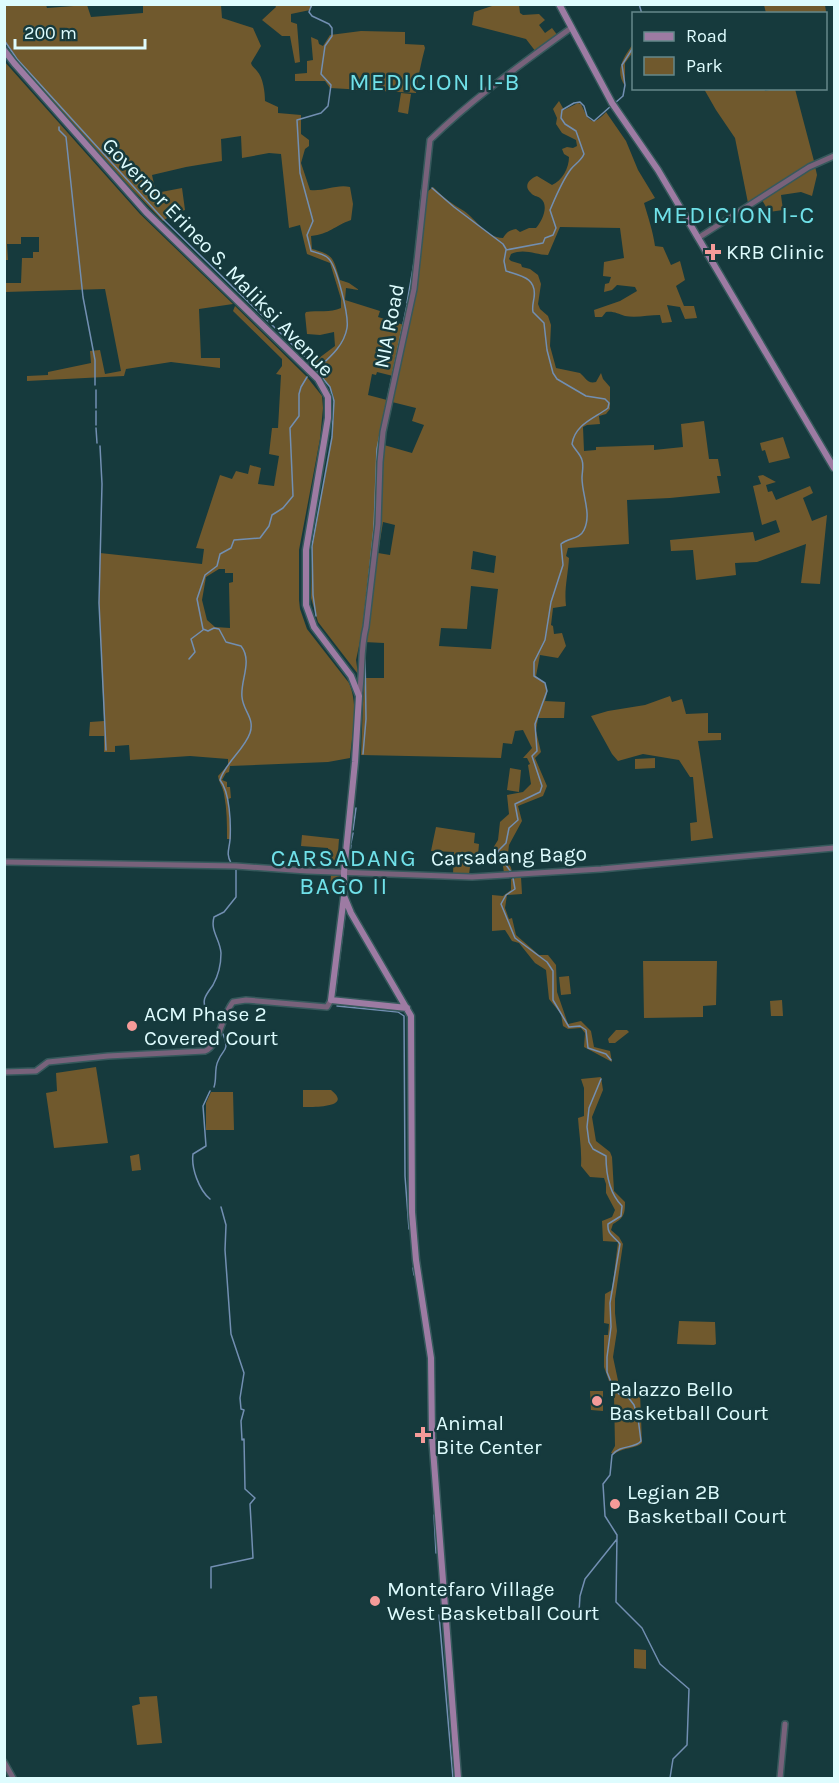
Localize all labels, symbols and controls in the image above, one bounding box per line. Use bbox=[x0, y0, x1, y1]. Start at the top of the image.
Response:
scale bar bbox=[15, 12, 146, 50]
legend bbox=[632, 12, 827, 90]
text: 200 m bbox=[24, 22, 77, 44]
text: Road bbox=[686, 25, 727, 47]
text: Park bbox=[686, 55, 723, 77]
district label: MEDICION II-B bbox=[349, 68, 521, 96]
street label: Governor Erineo S. Maliksi Avenue bbox=[97, 133, 339, 381]
district label: MEDICION I-C bbox=[652, 201, 816, 229]
place label: KRB Clinic bbox=[726, 240, 824, 264]
marker: KRB Clinic bbox=[704, 243, 722, 261]
street label: NIA Road bbox=[369, 282, 409, 370]
street label: Carsadang Bago bbox=[431, 841, 587, 871]
district label: CARSADANG BAGO II bbox=[271, 844, 417, 900]
place label: ACM Phase 2 Covered Court bbox=[144, 1002, 278, 1050]
marker: ACM Phase 2 Covered Court bbox=[125, 1019, 139, 1033]
place label: Palazzo Bello Basketball Court bbox=[609, 1377, 769, 1425]
marker: Palazzo Bello Basketball Court bbox=[590, 1394, 604, 1408]
place label: Animal Bite Center bbox=[436, 1411, 542, 1459]
marker: Animal Bite Center bbox=[414, 1426, 432, 1444]
place label: Legian 2B Basketball Court bbox=[627, 1480, 787, 1528]
marker: Legian 2B Basketball Court bbox=[608, 1497, 622, 1511]
place label: Montefaro Village West Basketball Court bbox=[387, 1577, 599, 1625]
marker: Montefaro Village West Basketball Court bbox=[368, 1594, 382, 1608]

